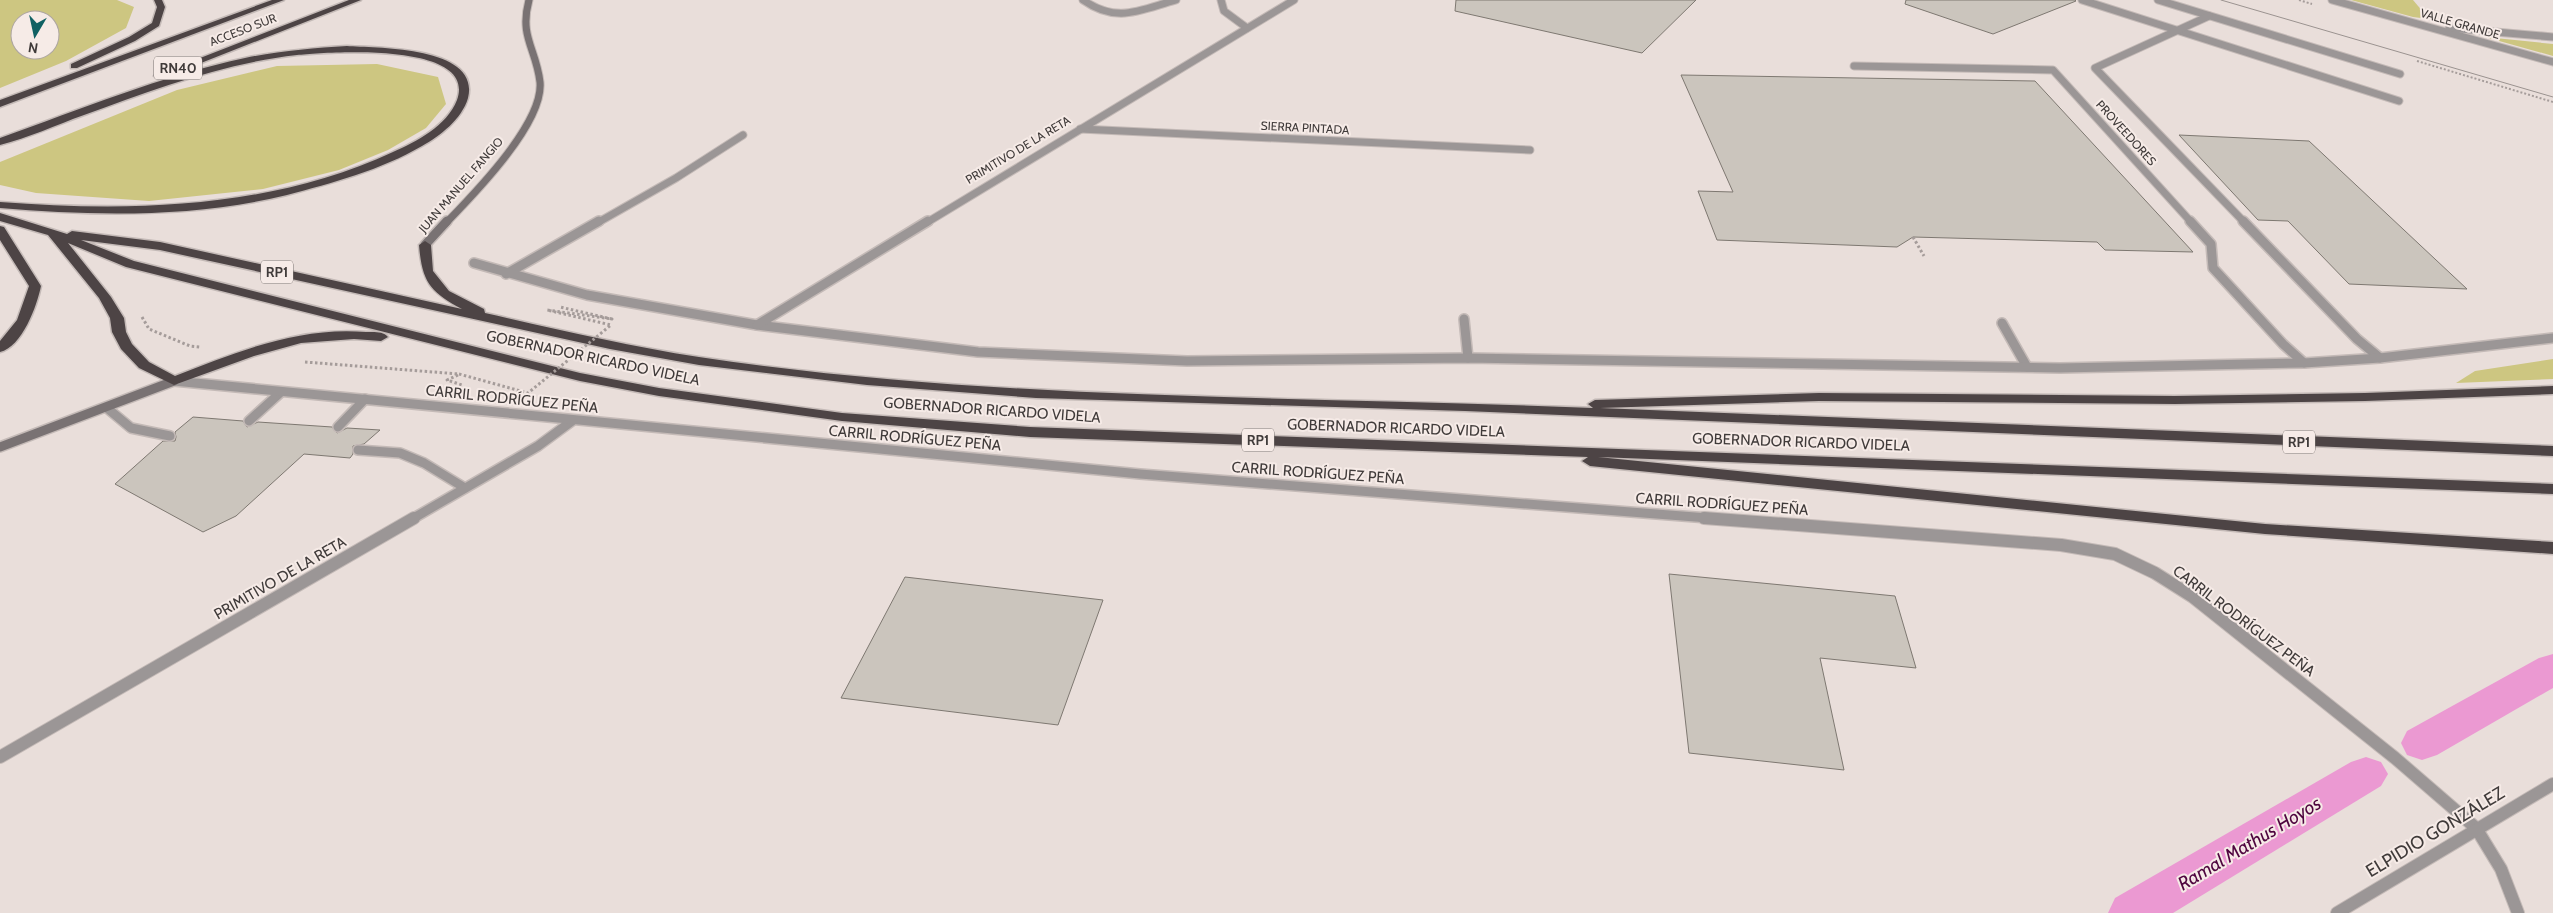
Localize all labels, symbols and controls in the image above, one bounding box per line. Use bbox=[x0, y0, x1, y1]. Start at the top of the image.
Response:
street label: VALLE GRANDE bbox=[2419, 5, 2502, 42]
north arrow bbox=[10, 10, 60, 60]
street label: ACCESO SUR bbox=[207, 10, 279, 49]
text: N bbox=[27, 38, 39, 58]
road number: RN40 bbox=[154, 56, 202, 80]
street label: PROVEEDORES bbox=[2093, 97, 2160, 168]
street label: PRIMITIVO DE LA RETA bbox=[963, 112, 1073, 187]
street label: SIERRA PINTADA bbox=[1260, 118, 1350, 137]
street label: JUAN MANUEL FANGIO bbox=[414, 134, 506, 236]
road number: RP1 bbox=[261, 260, 293, 284]
street label: GOBERNADOR RICARDO VIDELA bbox=[485, 327, 702, 390]
street label: CARRIL RODRÍGUEZ PEÑA bbox=[425, 380, 600, 417]
street label: GOBERNADOR RICARDO VIDELA bbox=[883, 393, 1102, 427]
street label: GOBERNADOR RICARDO VIDELA bbox=[1287, 415, 1506, 441]
street label: CARRIL RODRÍGUEZ PEÑA bbox=[828, 420, 1003, 455]
road number: RP1 bbox=[1242, 428, 1274, 452]
street label: GOBERNADOR RICARDO VIDELA bbox=[1692, 429, 1911, 455]
road number: RP1 bbox=[2283, 431, 2315, 454]
street label: CARRIL RODRÍGUEZ PEÑA bbox=[1231, 457, 1406, 488]
street label: CARRIL RODRÍGUEZ PEÑA bbox=[1635, 488, 1810, 519]
street label: PRIMITIVO DE LA RETA bbox=[211, 532, 350, 623]
street label: CARRIL RODRÍGUEZ PEÑA bbox=[2169, 561, 2320, 681]
street label: ELPIDIO GONZÁLEZ bbox=[2362, 782, 2508, 882]
water label: Ramal Mathus Hoyos bbox=[2173, 792, 2325, 895]

